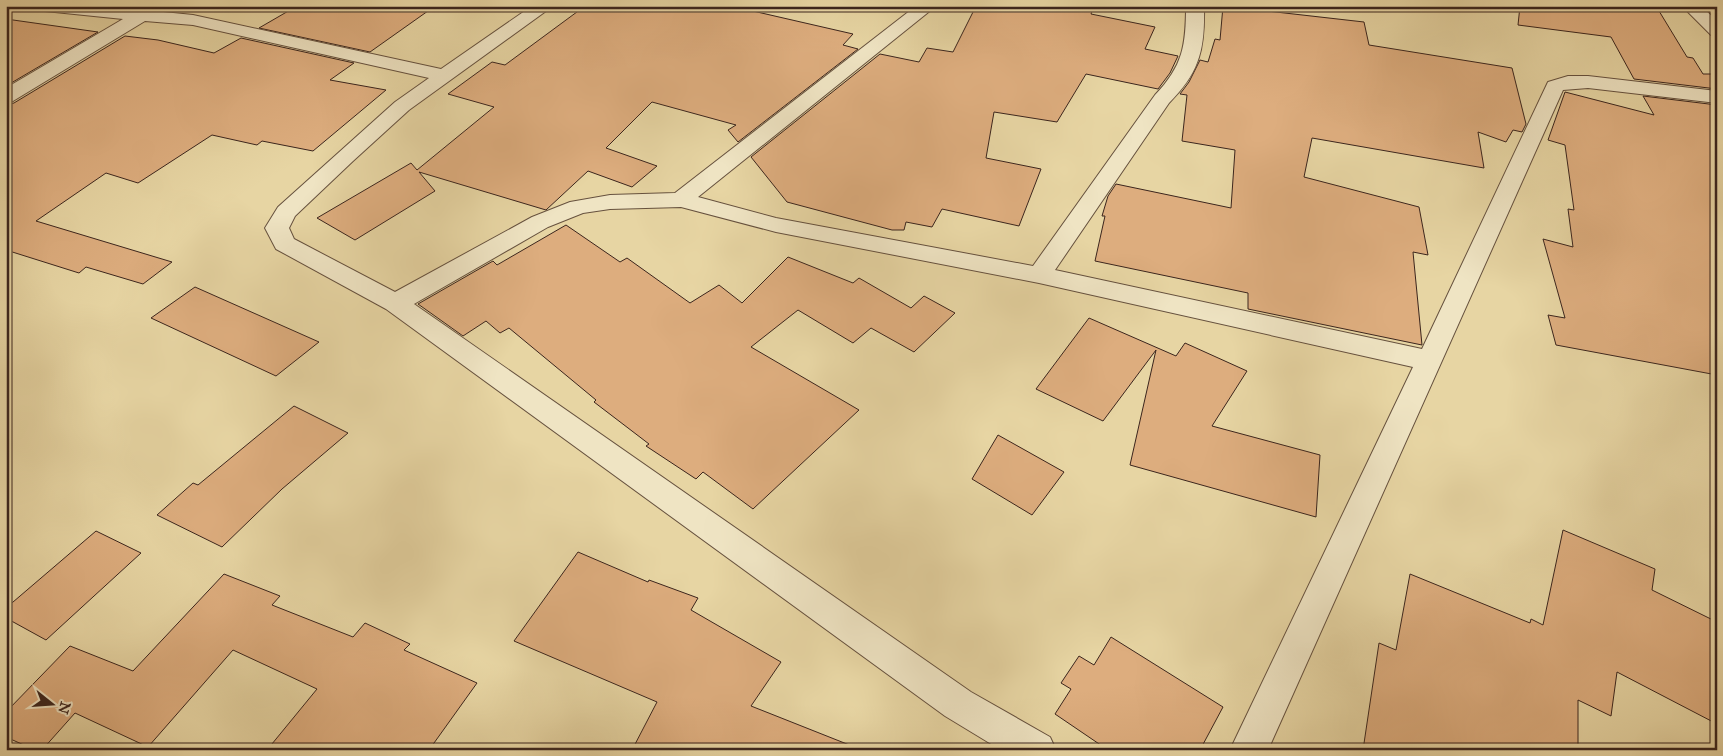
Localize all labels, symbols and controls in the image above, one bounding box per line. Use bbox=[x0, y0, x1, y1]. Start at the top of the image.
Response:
north arrow bbox=[28, 678, 78, 728]
text: N bbox=[54, 699, 74, 716]

